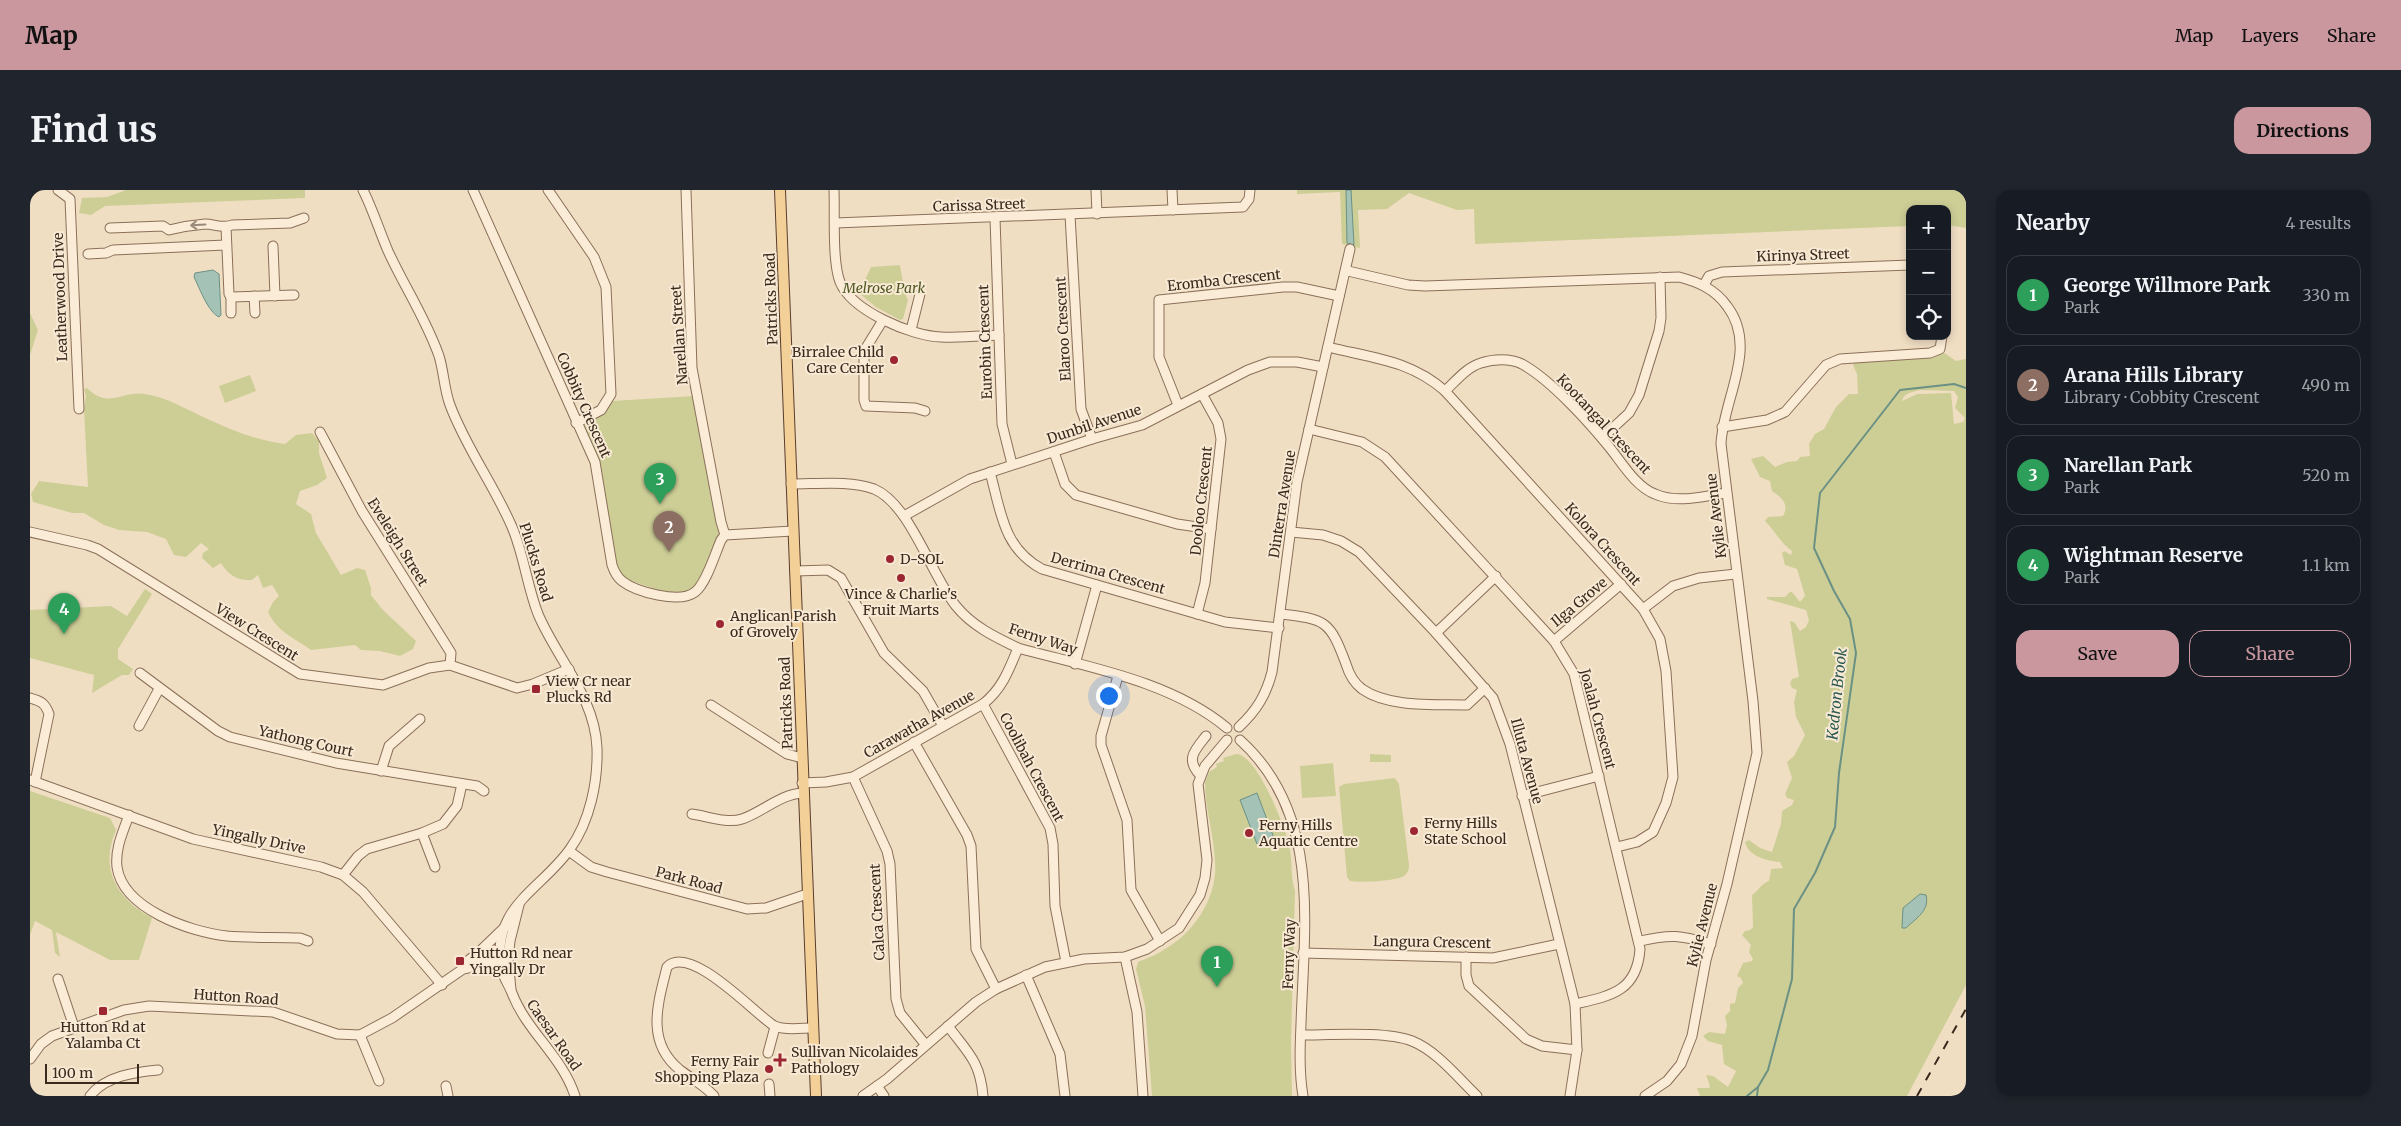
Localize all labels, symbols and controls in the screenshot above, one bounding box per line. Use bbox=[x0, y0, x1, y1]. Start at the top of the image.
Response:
text: Map bbox=[25, 20, 78, 51]
text: Map bbox=[2175, 24, 2213, 47]
text: Layers bbox=[2241, 24, 2299, 47]
text: Share bbox=[2327, 24, 2376, 47]
button: Directions bbox=[2234, 107, 2371, 154]
text: Find us bbox=[30, 108, 157, 152]
street label: Carissa Street bbox=[932, 194, 1026, 216]
map controls bbox=[1906, 205, 1951, 340]
button: + bbox=[1906, 205, 1951, 250]
text: Nearby bbox=[2016, 209, 2090, 236]
text: 4 results bbox=[2285, 213, 2351, 233]
one-way arrow bbox=[190, 220, 206, 229]
street label: Leatherwood Drive bbox=[49, 232, 71, 362]
street label: Kirinya Street bbox=[1756, 244, 1850, 266]
button: − bbox=[1906, 250, 1951, 295]
street label: Patricks Road bbox=[760, 252, 782, 346]
street label: Eromba Crescent bbox=[1166, 265, 1282, 295]
text: George Willmore Park bbox=[2064, 273, 2270, 297]
street label: Elaroo Crescent bbox=[1051, 276, 1075, 382]
park label: Melrose Park bbox=[842, 279, 925, 297]
street label: Narellan Street bbox=[666, 284, 691, 386]
street label: Eurobin Crescent bbox=[974, 284, 996, 400]
text: 1 bbox=[2029, 285, 2037, 305]
text: 330 m bbox=[2303, 285, 2350, 305]
button: locate bbox=[1906, 295, 1951, 340]
text: Park bbox=[2064, 297, 2100, 317]
place label: Birralee Child Care Center bbox=[792, 343, 885, 377]
street label: Cobbity Crescent bbox=[553, 350, 615, 461]
marker: Birralee Child Care Center bbox=[888, 354, 900, 366]
text: Arana Hills Library bbox=[2064, 363, 2243, 387]
street label: Kootangal Crescent bbox=[1553, 370, 1655, 478]
text: 2 bbox=[2028, 375, 2038, 395]
text: 490 m bbox=[2301, 375, 2350, 395]
text: Library · Cobbity Crescent bbox=[2064, 387, 2260, 407]
street label: Dunbil Avenue bbox=[1045, 400, 1143, 448]
street label: Dooloo Crescent bbox=[1186, 445, 1216, 557]
street label: Dinterra Avenue bbox=[1265, 449, 1299, 559]
text: Narellan Park bbox=[2064, 453, 2192, 477]
pin: 3 bbox=[644, 463, 676, 504]
text: 3 bbox=[2028, 465, 2038, 485]
text: 520 m bbox=[2302, 465, 2350, 485]
street label: Kylie Avenue bbox=[1702, 472, 1730, 560]
text: Park bbox=[2064, 477, 2100, 497]
street label: Eveleigh Street bbox=[364, 495, 433, 590]
street label: Kolora Crescent bbox=[1561, 499, 1645, 590]
pin: 2 bbox=[653, 511, 685, 552]
street label: Plucks Road bbox=[515, 520, 557, 604]
text: Wightman Reserve bbox=[2064, 543, 2243, 567]
street label: Derrima Crescent bbox=[1049, 548, 1168, 598]
place label: D-SOL bbox=[900, 550, 944, 568]
marker: D-SOL bbox=[884, 553, 896, 565]
text: 4 bbox=[2028, 555, 2038, 575]
text: 1.1 km bbox=[2302, 555, 2350, 575]
text: Park bbox=[2064, 567, 2100, 587]
marker: Vince & Charlie's Fruit Marts bbox=[895, 572, 907, 584]
street label: Ilga Grove bbox=[1547, 573, 1611, 631]
place label: Vince & Charlie's Fruit Marts bbox=[844, 585, 957, 619]
pin: 4 bbox=[48, 593, 80, 634]
street label: View Crescent bbox=[211, 599, 302, 665]
place label: Anglican Parish of Grovely bbox=[729, 607, 836, 641]
marker: Anglican Parish of Grovely bbox=[714, 618, 726, 630]
street label: Ferny Way bbox=[1007, 619, 1080, 659]
button: Save bbox=[2016, 630, 2179, 677]
button: Share bbox=[2189, 630, 2351, 677]
water label: Kedron Brook bbox=[1822, 646, 1851, 742]
street label: Patricks Road bbox=[775, 656, 797, 750]
street label: Joalah Crescent bbox=[1576, 666, 1620, 772]
place label: View Cr near Plucks Rd bbox=[545, 672, 631, 706]
marker: View Cr near Plucks Rd bbox=[530, 683, 542, 695]
your location bbox=[1096, 683, 1122, 709]
street label: Carawatha Avenue bbox=[860, 686, 978, 762]
street label: Coolibah Crescent bbox=[996, 709, 1069, 825]
street label: Illuta Avenue bbox=[1507, 716, 1547, 806]
street label: Yathong Court bbox=[256, 721, 356, 761]
place label: Ferny Hills State School bbox=[1424, 814, 1507, 848]
place label: Ferny Hills Aquatic Centre bbox=[1258, 816, 1358, 850]
street label: Yingally Drive bbox=[210, 820, 307, 858]
marker: Ferny Hills State School bbox=[1408, 825, 1420, 837]
marker: Ferny Hills Aquatic Centre bbox=[1243, 827, 1255, 839]
street label: Park Road bbox=[654, 862, 725, 898]
street label: Calca Crescent bbox=[865, 863, 889, 961]
street label: Kylie Avenue bbox=[1683, 881, 1721, 969]
street label: Ferny Way bbox=[1279, 917, 1299, 990]
street label: Langura Crescent bbox=[1373, 932, 1492, 952]
place label: Hutton Rd near Yingally Dr bbox=[469, 944, 573, 978]
pin: 1 bbox=[1201, 946, 1233, 987]
marker: Hutton Rd near Yingally Dr bbox=[454, 955, 466, 967]
street label: Hutton Road bbox=[193, 985, 280, 1009]
street label: Caesar Road bbox=[523, 996, 585, 1074]
marker: Hutton Rd at Yalamba Ct bbox=[97, 1005, 109, 1017]
place label: Hutton Rd at Yalamba Ct bbox=[60, 1018, 146, 1052]
place label: Sullivan Nicolaides Pathology bbox=[791, 1043, 918, 1077]
place label: Ferny Fair Shopping Plaza bbox=[655, 1052, 759, 1086]
marker: Sullivan Nicolaides Pathology bbox=[773, 1053, 787, 1067]
scale bar bbox=[45, 1061, 139, 1084]
marker: Ferny Fair Shopping Plaza bbox=[763, 1063, 775, 1075]
text: 100 m bbox=[52, 1064, 93, 1082]

